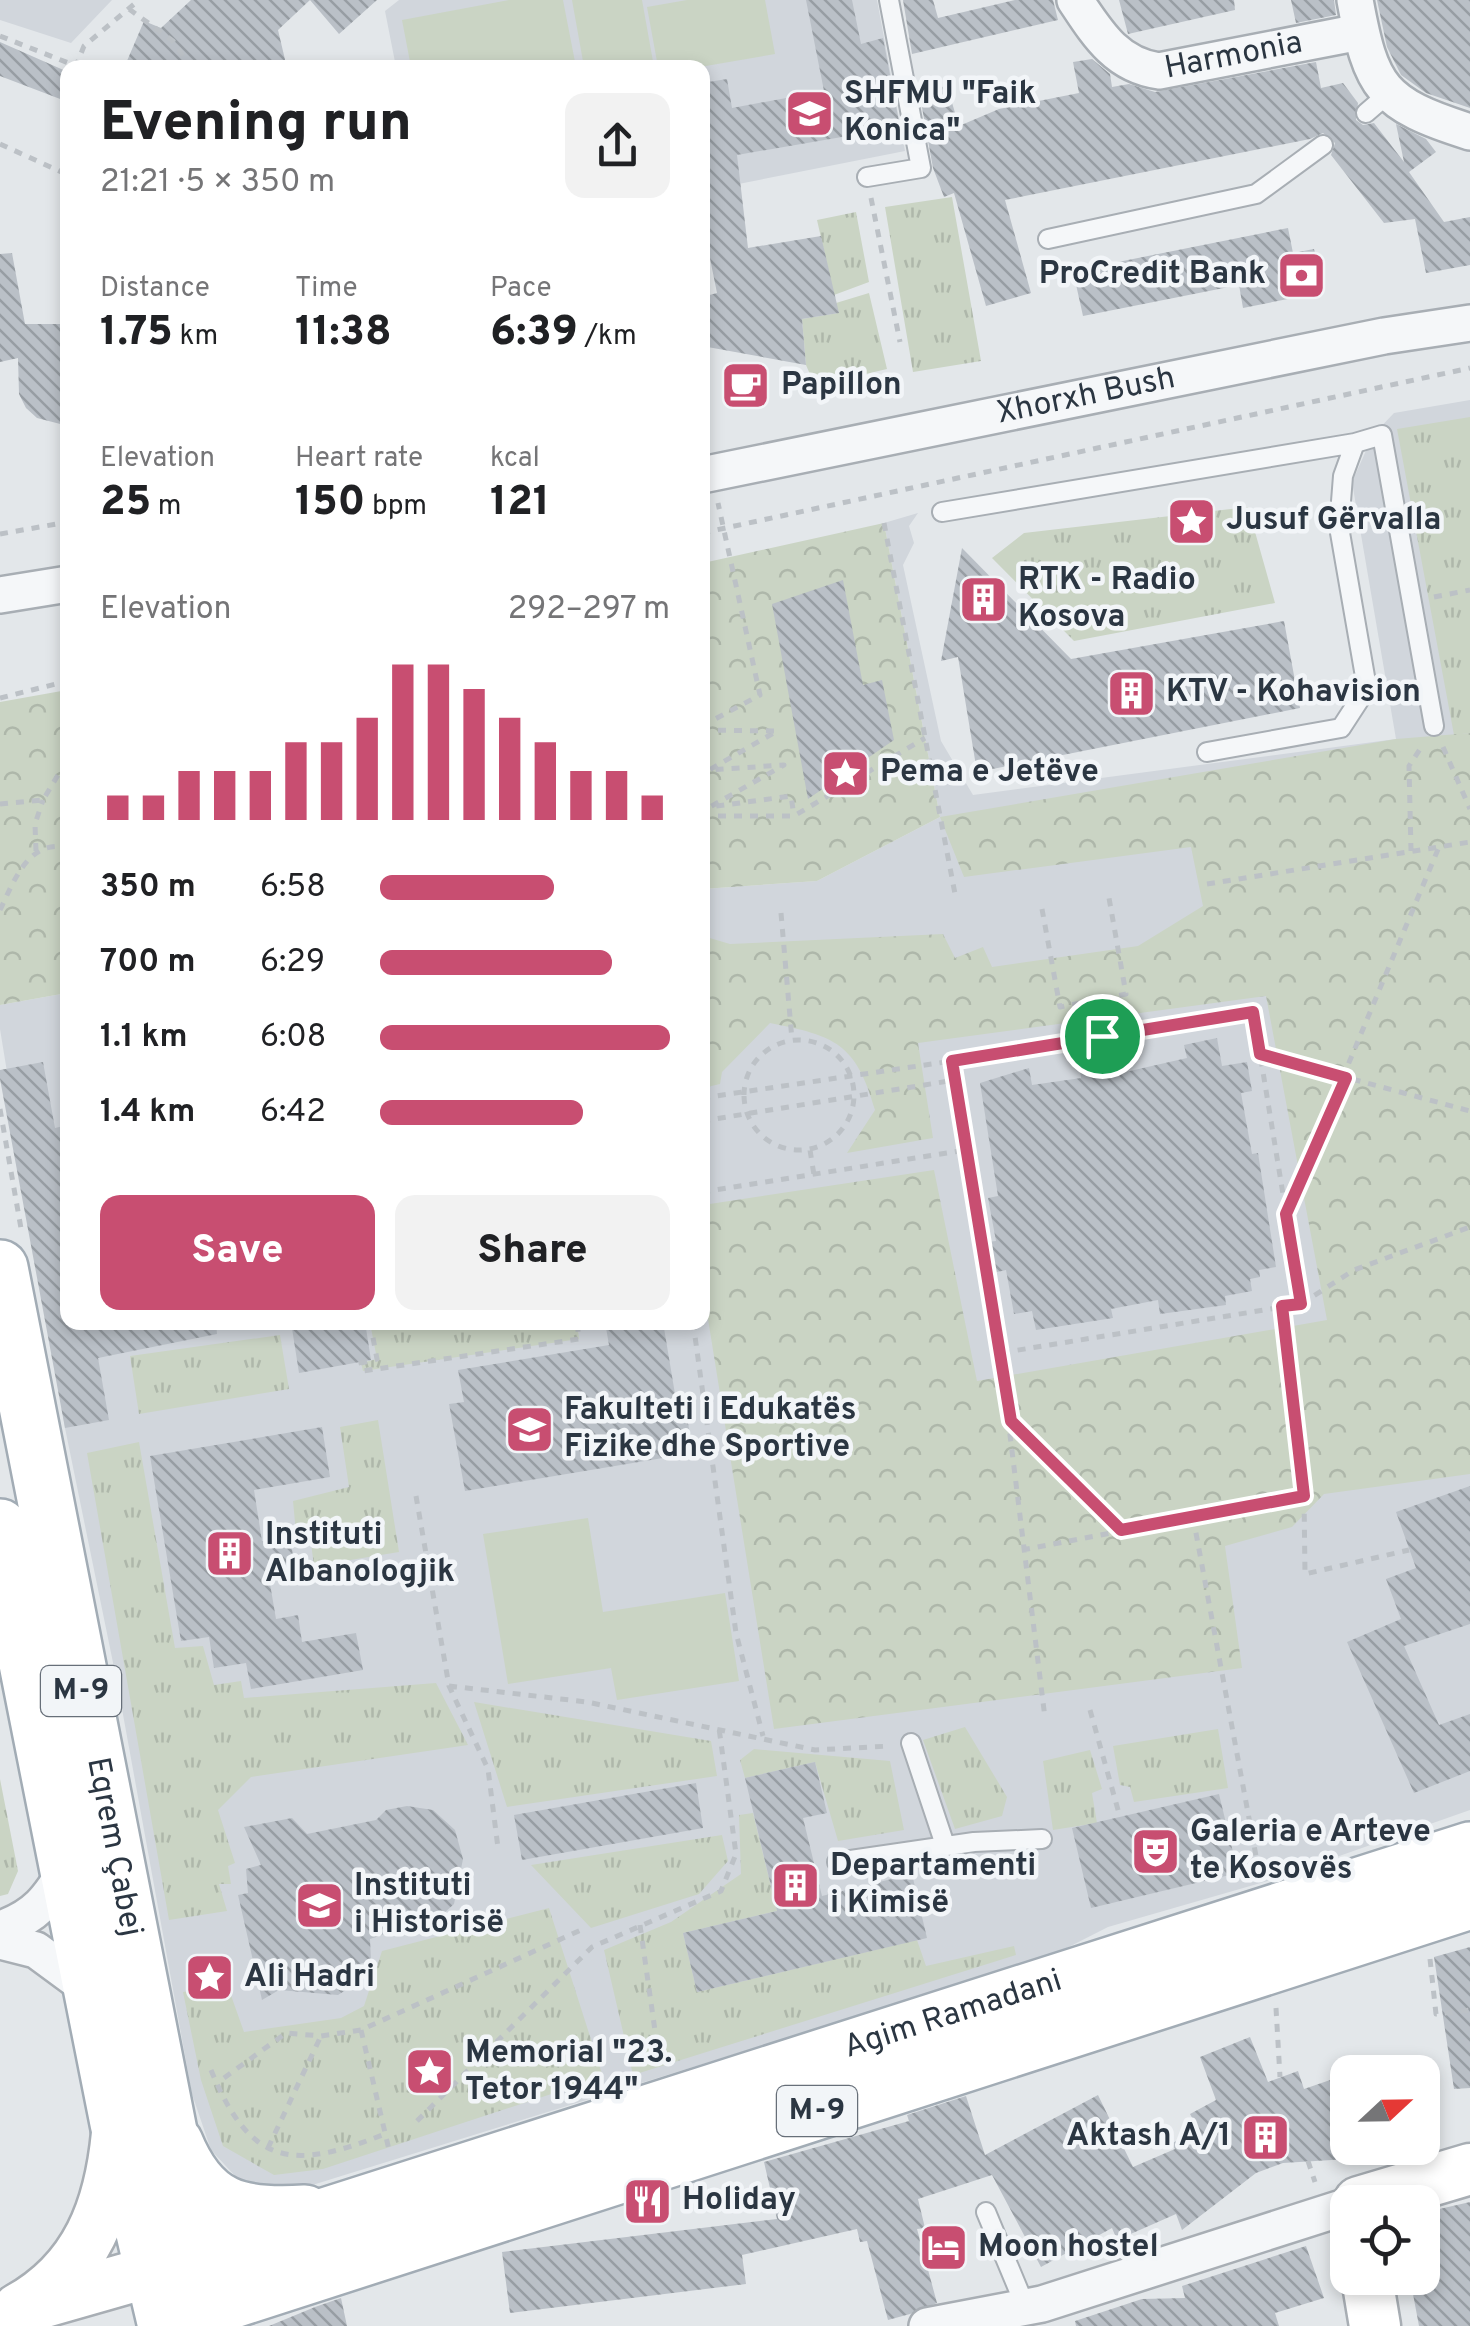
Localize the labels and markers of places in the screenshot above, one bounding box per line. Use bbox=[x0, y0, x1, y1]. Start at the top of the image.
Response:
place label: SHFMU "Faik Konica" bbox=[844, 75, 1036, 152]
school or university icon: SHFMU "Faik Konica" bbox=[783, 87, 835, 139]
bank icon: ProCredit Bank bbox=[1275, 249, 1327, 301]
place label: ProCredit Bank bbox=[1039, 255, 1266, 295]
cafe icon: Papillon bbox=[720, 360, 772, 412]
place label: Papillon bbox=[781, 366, 902, 406]
place icon: Jusuf Gërvalla bbox=[1165, 495, 1217, 547]
place label: Jusuf Gërvalla bbox=[1226, 501, 1441, 541]
place label: RTK - Radio Kosova bbox=[1018, 561, 1196, 638]
building icon: RTK - Radio Kosova bbox=[957, 573, 1009, 625]
building icon: KTV - Kohavision bbox=[1105, 667, 1157, 719]
place label: KTV - Kohavision bbox=[1166, 673, 1421, 713]
place icon: Pema e Jetëve bbox=[819, 747, 871, 799]
place label: Pema e Jetëve bbox=[880, 753, 1099, 793]
pin bbox=[1060, 994, 1145, 1079]
place label: Fakulteti i Edukatës Fizike dhe Sportive bbox=[564, 1391, 856, 1468]
school or university icon: Fakulteti i Edukatës Fizike dhe Sportive bbox=[503, 1403, 555, 1455]
place label: Instituti Albanologjik bbox=[265, 1516, 455, 1593]
building icon: Instituti Albanologjik bbox=[204, 1528, 256, 1580]
place label: Galeria e Arteve te Kosovës bbox=[1190, 1813, 1431, 1890]
theatre icon: Galeria e Arteve te Kosovës bbox=[1129, 1825, 1181, 1877]
place label: Departamenti i Kimisë bbox=[830, 1847, 1036, 1924]
building icon: Departamenti i Kimisë bbox=[769, 1859, 821, 1911]
place label: Instituti i Historisë bbox=[354, 1867, 504, 1944]
school or university icon: Instituti i Historisë bbox=[293, 1879, 345, 1931]
place icon: Ali Hadri bbox=[183, 1952, 235, 2004]
place label: Ali Hadri bbox=[244, 1958, 375, 1998]
place label: Memorial "23. Tetor 1944" bbox=[465, 2034, 672, 2111]
place icon: Memorial "23. Tetor 1944" bbox=[404, 2046, 456, 2098]
building icon: Aktash A/1 bbox=[1240, 2111, 1292, 2163]
place label: Aktash A/1 bbox=[1066, 2117, 1231, 2157]
restaurant icon: Holiday bbox=[621, 2175, 673, 2227]
place label: Holiday bbox=[682, 2181, 796, 2221]
hotel icon: Moon hostel bbox=[917, 2222, 969, 2274]
place label: Moon hostel bbox=[978, 2228, 1159, 2268]

